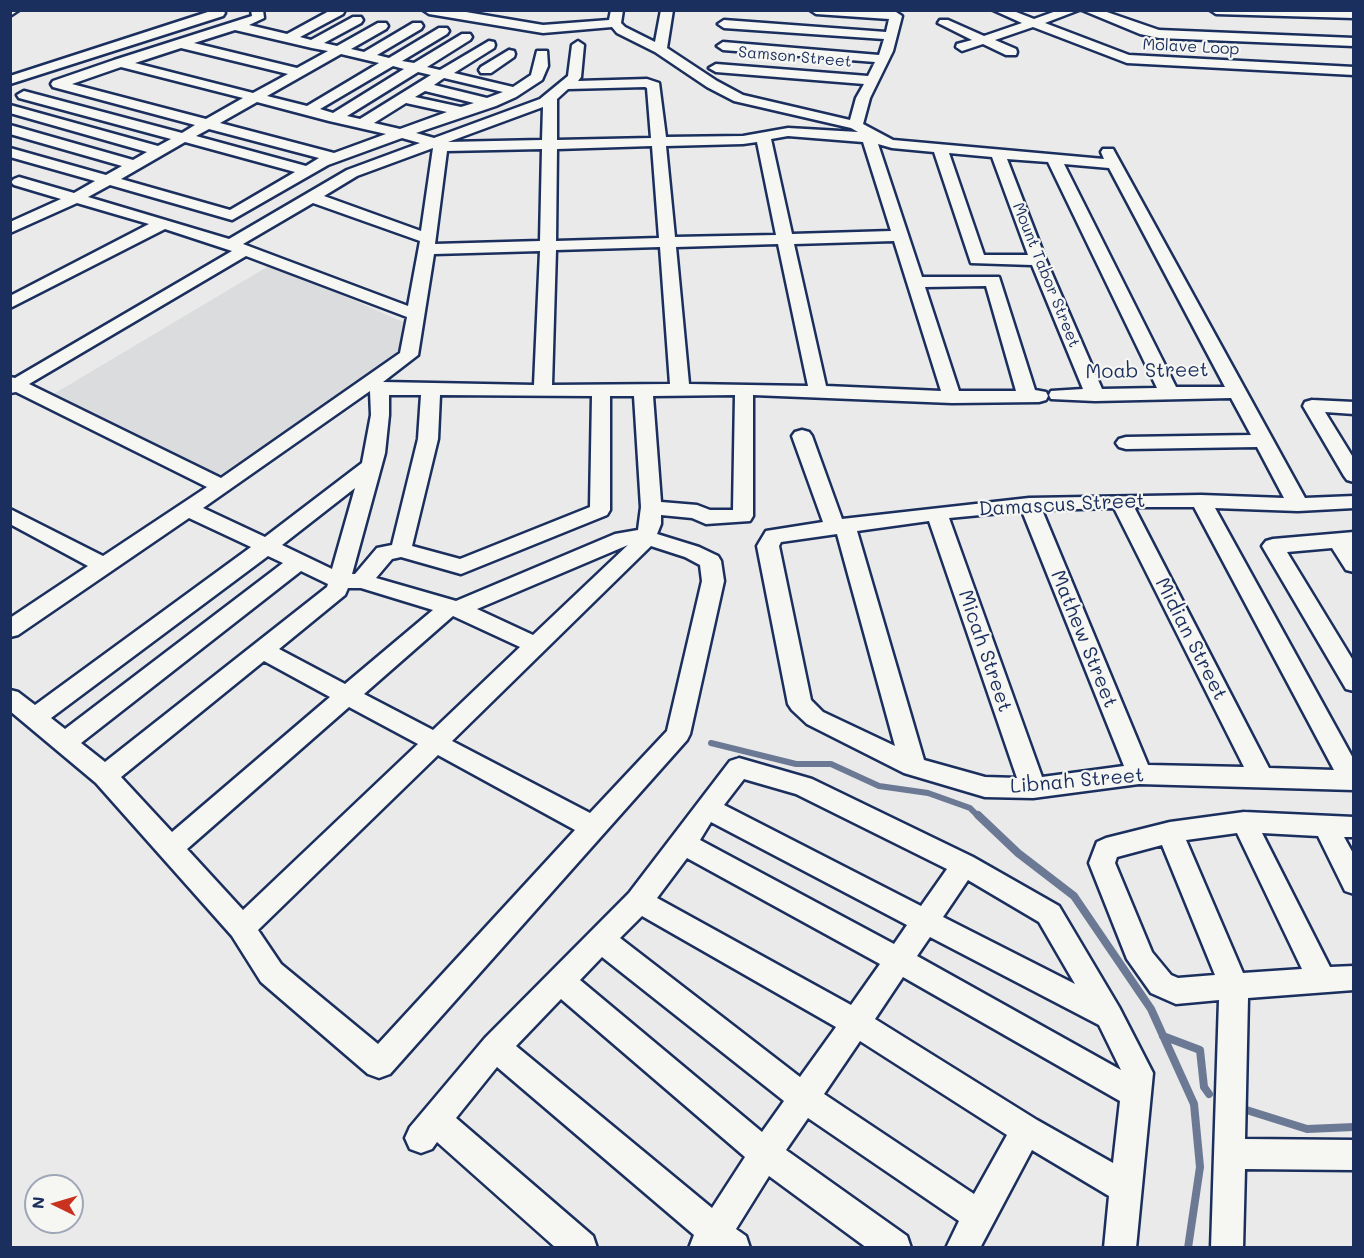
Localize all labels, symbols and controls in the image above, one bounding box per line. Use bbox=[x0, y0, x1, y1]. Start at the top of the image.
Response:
street label: Molave Loop bbox=[1142, 35, 1240, 59]
street label: Samson Street bbox=[737, 42, 853, 72]
street label: Mount Tabor Street bbox=[1008, 200, 1084, 350]
street label: Moab Street bbox=[1085, 358, 1209, 384]
street label: Damascus Street bbox=[978, 489, 1146, 521]
street label: Mathew Street bbox=[1045, 567, 1123, 711]
street label: Midian Street bbox=[1150, 574, 1232, 704]
street label: Micah Street bbox=[953, 587, 1017, 715]
street label: Libnah Street bbox=[1009, 763, 1145, 799]
north arrow bbox=[24, 1174, 84, 1234]
text: N bbox=[27, 1196, 49, 1210]

